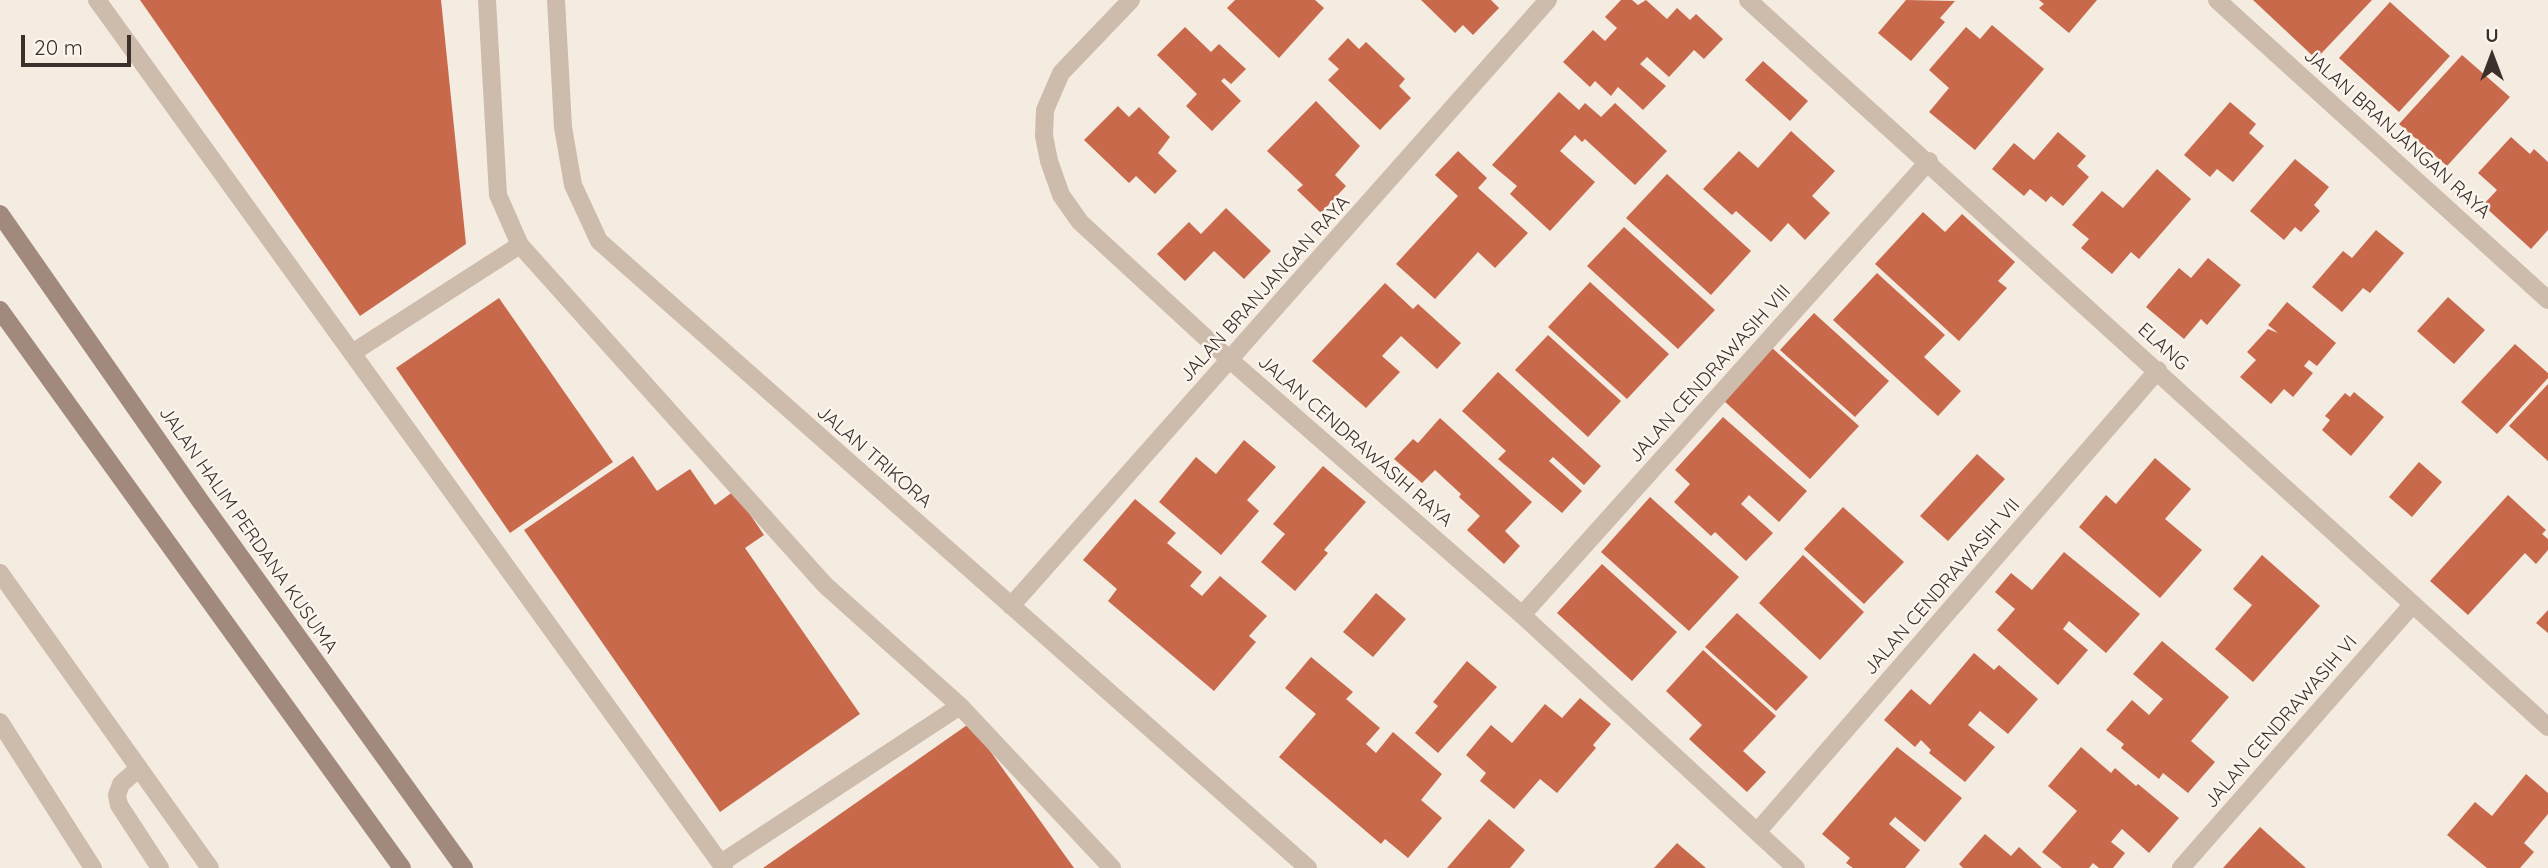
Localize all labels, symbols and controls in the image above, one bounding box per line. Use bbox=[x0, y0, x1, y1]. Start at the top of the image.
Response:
scale bar bbox=[24, 21, 135, 65]
north arrow bbox=[2457, 21, 2527, 91]
text: U bbox=[2485, 23, 2499, 47]
text: 20 m bbox=[34, 34, 83, 60]
street label: JALAN BRANJANGAN RAYA bbox=[2299, 44, 2495, 224]
street label: JALAN BRANJANGAN RAYA bbox=[1175, 191, 1355, 387]
street label: JALAN CENDRAWASIH VIII bbox=[1624, 281, 1796, 467]
street label: ELANG bbox=[2133, 318, 2193, 376]
street label: JALAN CENDRAWASIH RAYA bbox=[1253, 350, 1457, 532]
street label: JALAN TRIKORA bbox=[812, 401, 936, 513]
street label: JALAN HALIM PERDANA KUSUMA bbox=[154, 402, 342, 658]
street label: JALAN CENDRAWASIH VII bbox=[1859, 494, 2025, 680]
street label: JALAN CENDRAWASIH VI bbox=[2200, 631, 2362, 813]

